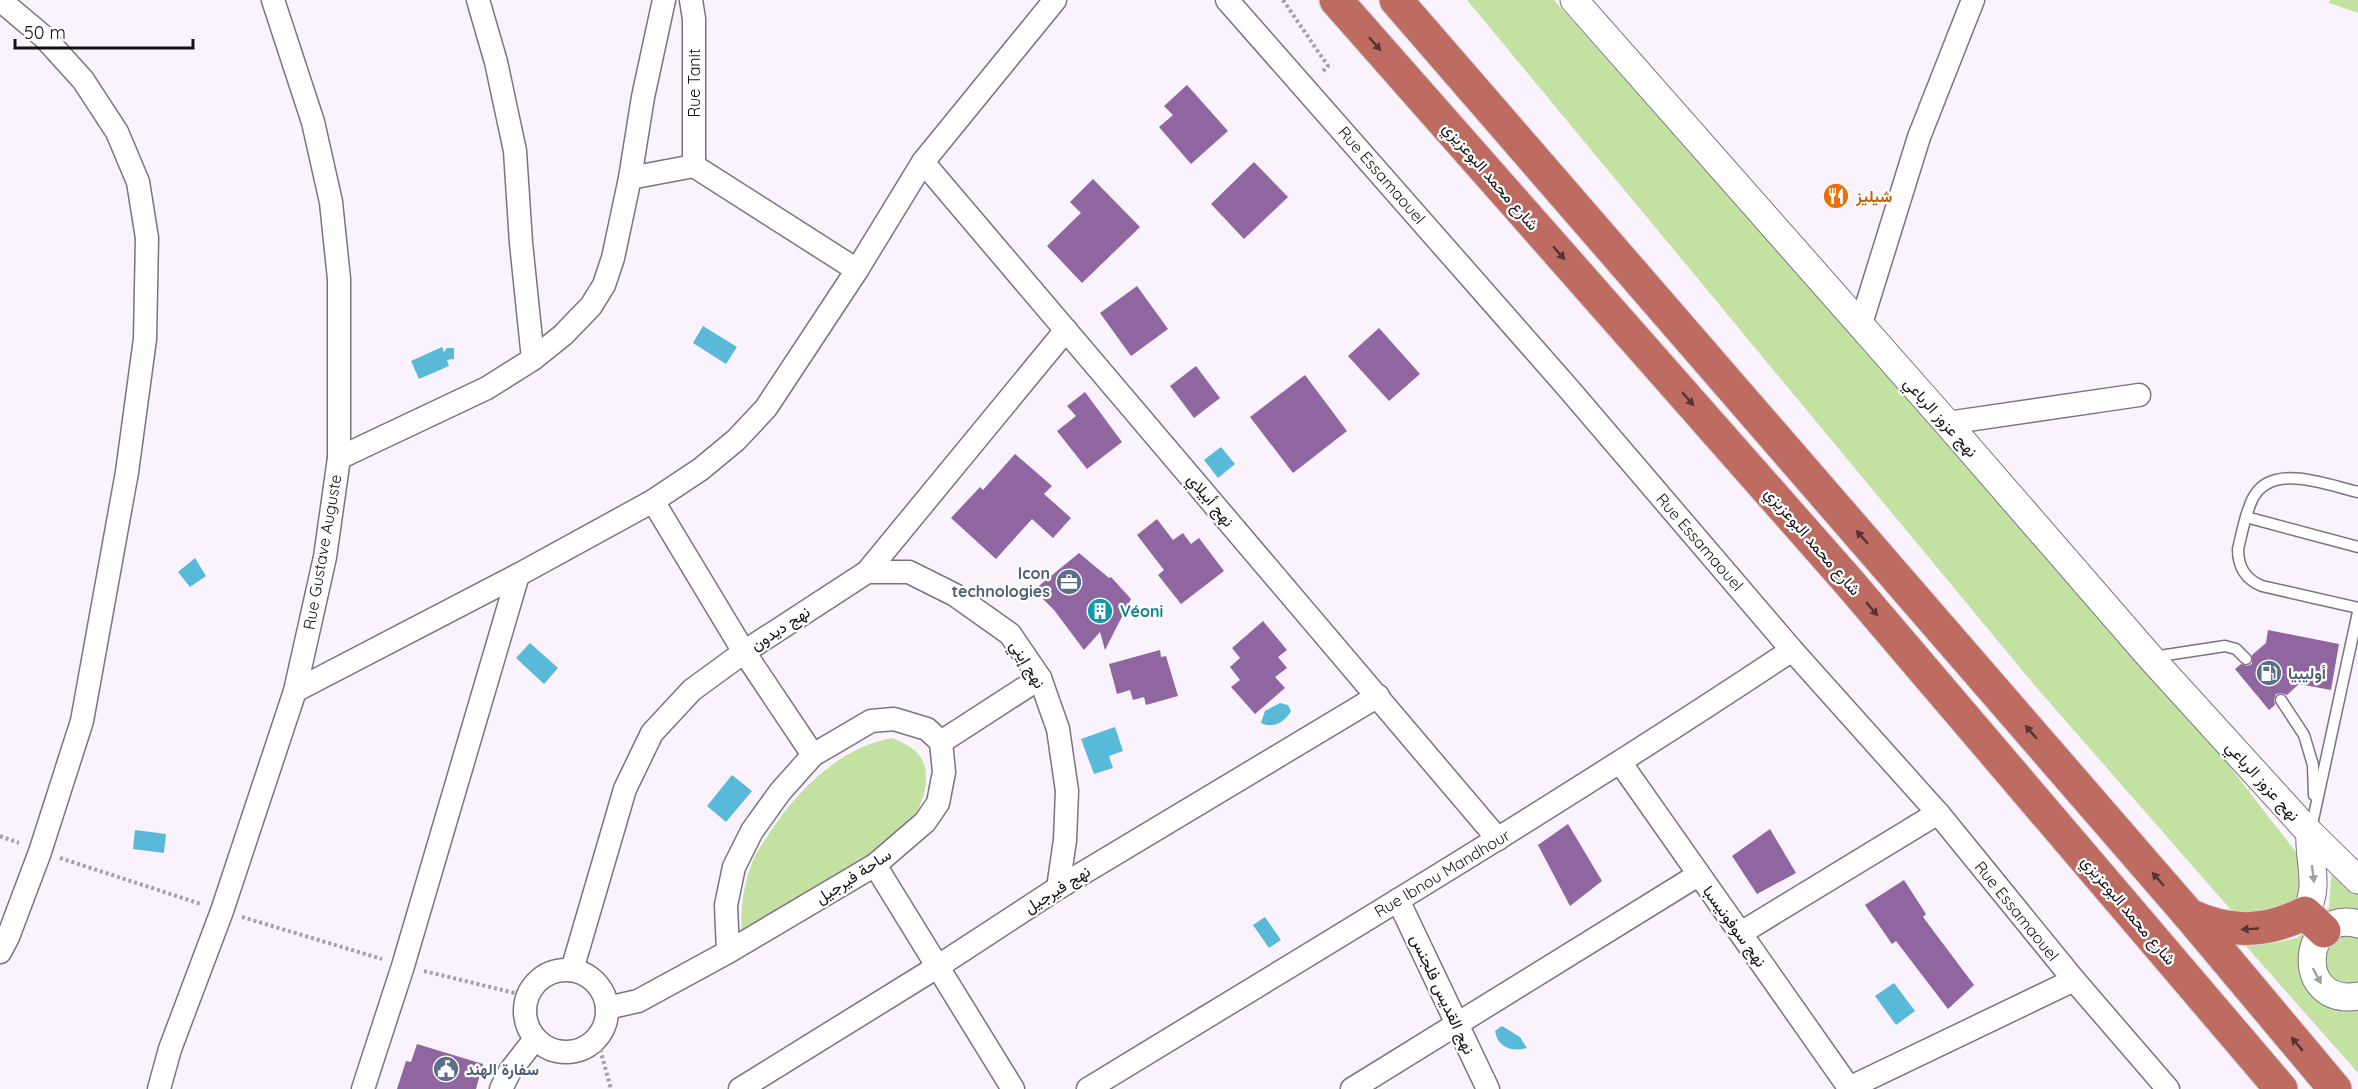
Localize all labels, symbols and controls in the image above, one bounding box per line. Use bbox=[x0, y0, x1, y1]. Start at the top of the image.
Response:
scale bar bbox=[15, 12, 194, 50]
text: 50 m bbox=[24, 21, 66, 44]
one-way arrow bbox=[1368, 36, 1381, 52]
street label: Rue Tanit bbox=[684, 49, 704, 117]
street label: شارع محمد البوعزيزي bbox=[1436, 118, 1543, 237]
street label: Rue Essamaouel bbox=[1334, 122, 1430, 228]
restaurant icon: شيليز bbox=[1821, 181, 1851, 211]
place label: شيليز bbox=[1855, 186, 1893, 207]
one-way arrow bbox=[1552, 245, 1565, 260]
street label: نهج عزوز الرباعي bbox=[1897, 373, 1982, 464]
one-way arrow bbox=[1681, 391, 1694, 406]
street label: نهج أبيلاي bbox=[1180, 469, 1239, 533]
street label: Rue Gustave Auguste bbox=[298, 473, 346, 631]
street label: شارع محمد البوعزيزي bbox=[1758, 483, 1865, 602]
street label: Rue Essamaouel bbox=[1652, 489, 1748, 595]
one-way arrow bbox=[1855, 529, 1869, 544]
place label: Icon technologies bbox=[952, 563, 1050, 601]
office icon: Icon technologies bbox=[1054, 567, 1084, 597]
building icon: Véoni bbox=[1085, 596, 1115, 626]
street label: نهج ديدون bbox=[746, 601, 815, 656]
place label: Véoni bbox=[1120, 601, 1163, 621]
one-way arrow bbox=[1866, 601, 1879, 617]
street label: نهج إيني bbox=[1003, 636, 1050, 694]
fuel station icon: أوليبيا bbox=[2254, 658, 2284, 688]
place label: أوليبيا bbox=[2288, 663, 2326, 684]
one-way arrow bbox=[2024, 724, 2037, 739]
street label: نهج عزوز الرباعي bbox=[2219, 737, 2304, 828]
street label: Rue Ibnou Mandhour bbox=[1370, 825, 1514, 921]
street label: ساحة فيرجيل bbox=[811, 844, 895, 909]
street label: شارع محمد البوعزيزي bbox=[2074, 851, 2181, 971]
street label: Rue Essamaouel bbox=[1971, 857, 2063, 965]
street label: نهج فيرجيل bbox=[1020, 861, 1095, 919]
one-way arrow bbox=[2308, 864, 2318, 883]
one-way arrow bbox=[2152, 872, 2165, 887]
street label: نهج سوفونيسبا bbox=[1697, 881, 1771, 972]
one-way arrow bbox=[2240, 925, 2259, 934]
street label: نهج القديس فلجنس bbox=[1405, 931, 1480, 1058]
one-way arrow bbox=[2312, 968, 2322, 985]
one-way arrow bbox=[2291, 1036, 2304, 1052]
public building icon: سفارة الهند bbox=[431, 1054, 461, 1084]
place label: سفارة الهند bbox=[466, 1059, 539, 1080]

